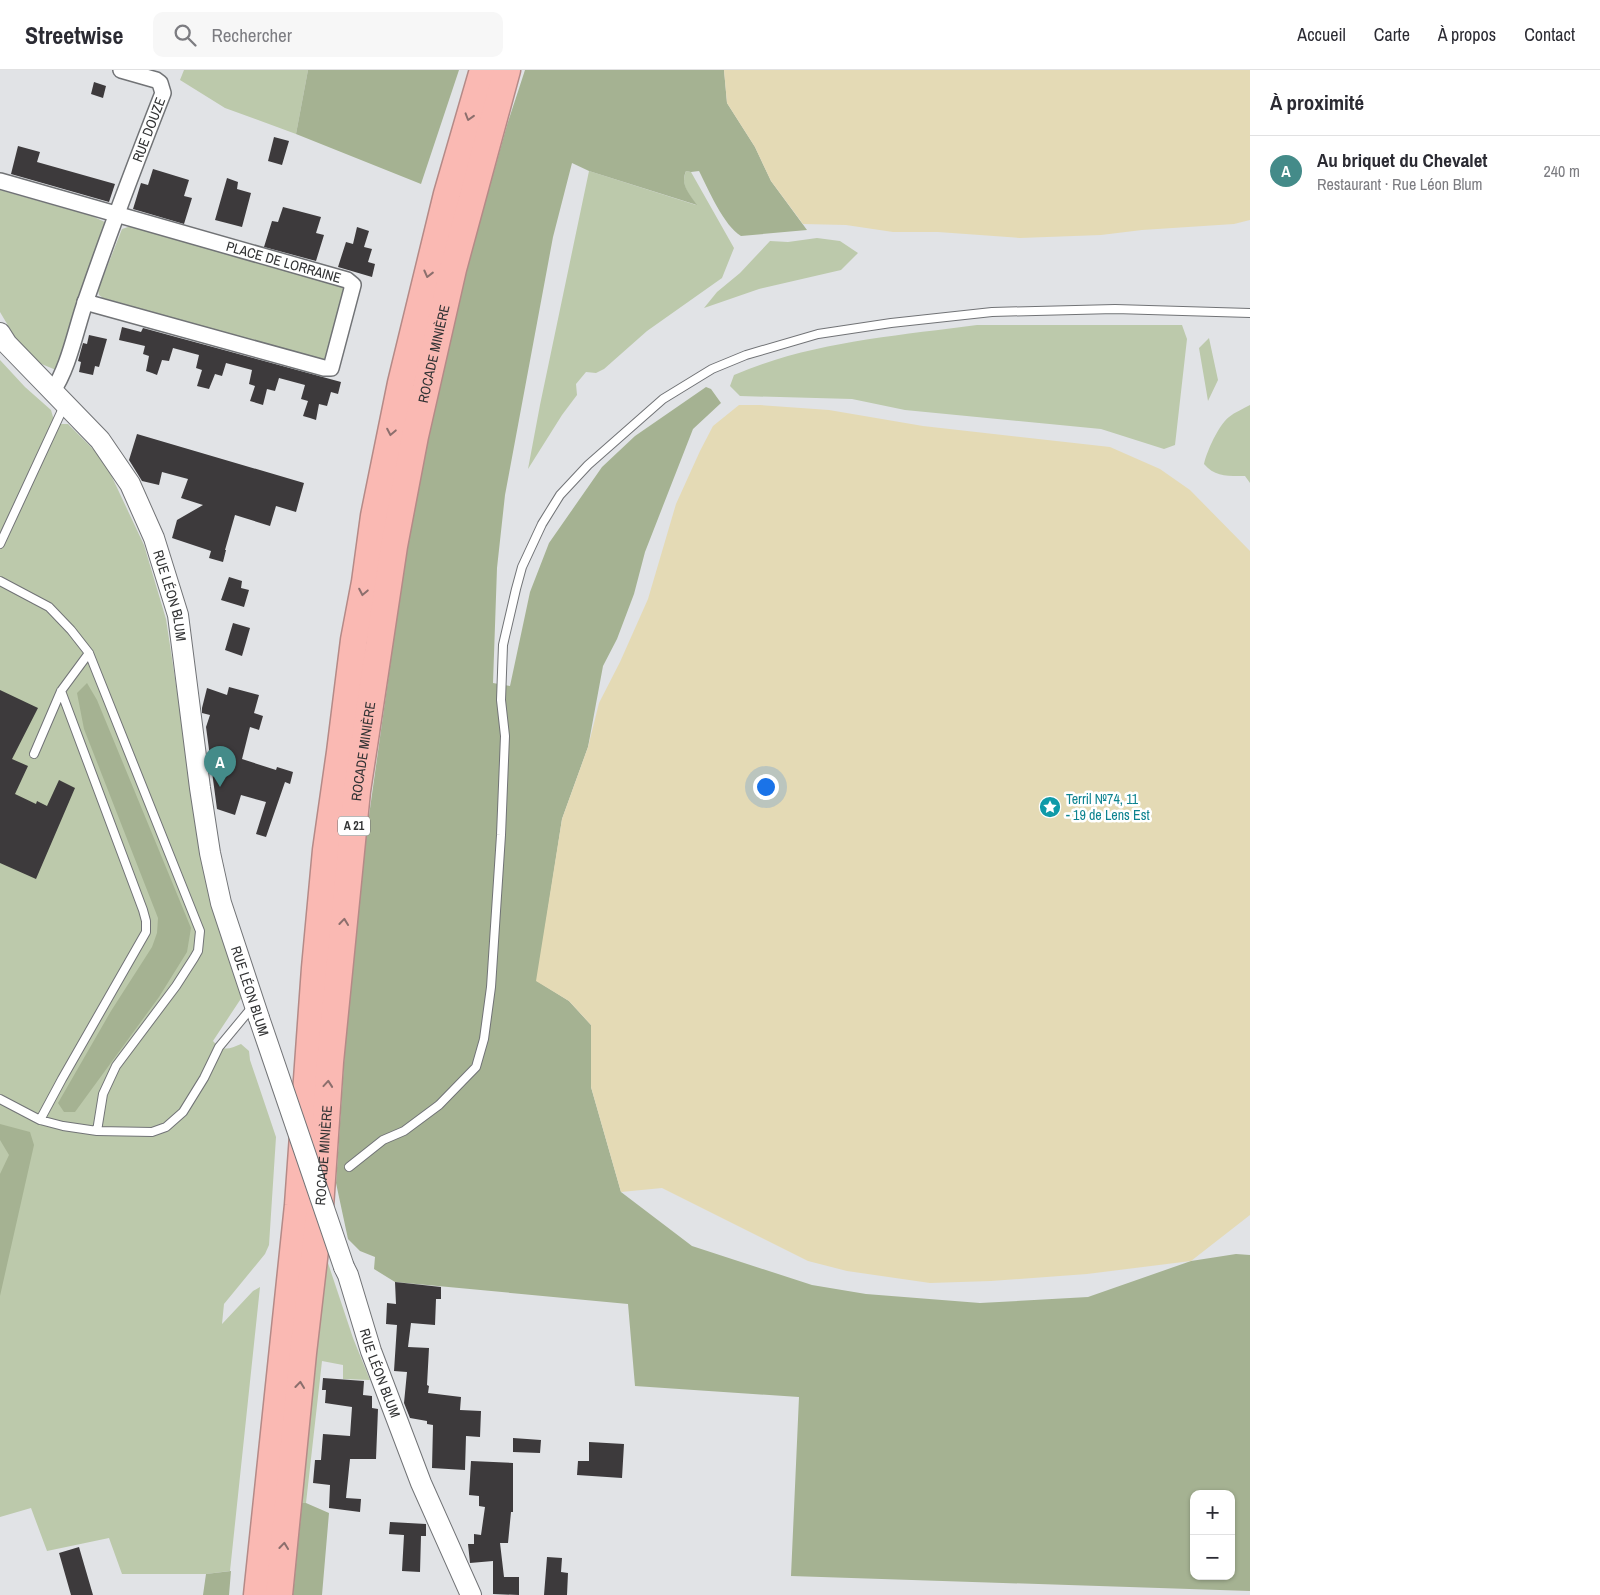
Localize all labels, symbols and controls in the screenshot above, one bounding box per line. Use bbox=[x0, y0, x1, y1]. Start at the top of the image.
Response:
search box bbox=[153, 12, 503, 57]
text: Streetwise bbox=[25, 19, 123, 51]
icon: search bbox=[171, 21, 199, 49]
text: Rechercher bbox=[211, 22, 292, 48]
text: Accueil bbox=[1297, 22, 1346, 47]
text: Carte bbox=[1374, 22, 1410, 47]
text: À propos bbox=[1438, 22, 1496, 47]
text: Contact bbox=[1524, 22, 1575, 47]
text: À proximité bbox=[1270, 88, 1364, 117]
street label: RUE DOUZE bbox=[128, 95, 169, 165]
one-way arrow bbox=[464, 112, 474, 120]
text: Au briquet du Chevalet bbox=[1317, 147, 1488, 173]
text: A bbox=[1281, 160, 1291, 182]
text: 240 m bbox=[1544, 160, 1580, 182]
text: Restaurant · Rue Léon Blum bbox=[1317, 173, 1483, 195]
street label: PLACE DE LORRAINE bbox=[224, 237, 343, 287]
one-way arrow bbox=[423, 269, 434, 278]
street label: ROCADE MINIÈRE bbox=[414, 303, 454, 405]
one-way arrow bbox=[387, 428, 397, 437]
street label: RUE LÉON BLUM bbox=[149, 548, 190, 642]
one-way arrow bbox=[358, 588, 369, 597]
street label: ROCADE MINIÈRE bbox=[347, 700, 379, 802]
pin: A bbox=[204, 746, 236, 787]
your location bbox=[753, 774, 779, 800]
place label: Terril №74, 11 - 19 de Lens Est bbox=[1066, 790, 1150, 824]
place icon: Terril №74, 11 - 19 de Lens Est bbox=[1038, 795, 1062, 819]
road number: A 21 bbox=[338, 816, 370, 836]
one-way arrow bbox=[339, 918, 350, 926]
street label: RUE LÉON BLUM bbox=[227, 944, 273, 1038]
one-way arrow bbox=[323, 1079, 334, 1087]
street label: ROCADE MINIÈRE bbox=[311, 1105, 336, 1206]
street label: RUE LÉON BLUM bbox=[356, 1326, 404, 1420]
one-way arrow bbox=[294, 1380, 305, 1388]
map controls bbox=[1190, 1490, 1235, 1580]
button: + bbox=[1190, 1490, 1235, 1535]
button: − bbox=[1190, 1535, 1235, 1580]
one-way arrow bbox=[278, 1542, 289, 1550]

